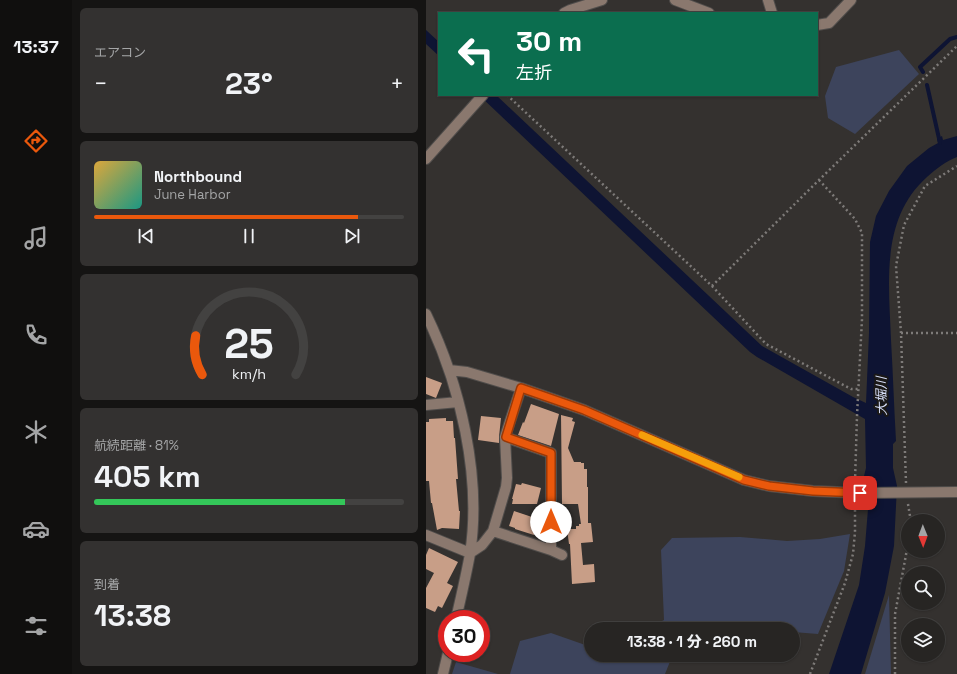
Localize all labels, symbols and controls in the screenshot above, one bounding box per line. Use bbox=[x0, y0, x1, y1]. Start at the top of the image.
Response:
text: 30 m bbox=[516, 23, 582, 59]
icon: left bbox=[450, 28, 502, 80]
text: 13:37 bbox=[13, 35, 59, 58]
text: エアコン bbox=[94, 44, 146, 61]
text: 左折 bbox=[516, 61, 552, 84]
text: 23° bbox=[225, 64, 273, 103]
text: − bbox=[94, 69, 108, 97]
text: + bbox=[390, 69, 404, 97]
icon: directions bbox=[22, 127, 50, 155]
text: Northbound bbox=[154, 167, 242, 186]
text: June Harbor bbox=[154, 186, 231, 203]
icon: music bbox=[22, 224, 50, 252]
icon: previous bbox=[135, 225, 157, 247]
icon: pause bbox=[238, 225, 260, 247]
icon: next bbox=[341, 225, 363, 247]
text: 25 bbox=[224, 317, 274, 370]
icon: phone bbox=[22, 321, 50, 349]
text: km/h bbox=[232, 365, 266, 383]
water label: 大堀川 bbox=[873, 374, 890, 416]
icon: climate bbox=[22, 418, 50, 446]
text: 航続距離 · 81% bbox=[94, 437, 179, 454]
text: 405 km bbox=[94, 457, 201, 496]
pin bbox=[843, 476, 877, 510]
icon: arrive bbox=[849, 482, 871, 504]
position arrow bbox=[530, 501, 572, 543]
north arrow bbox=[901, 514, 945, 558]
map controls bbox=[901, 514, 945, 662]
icon: car bbox=[22, 515, 50, 543]
button: search bbox=[901, 566, 945, 610]
text: 到着 bbox=[94, 576, 120, 593]
text: 13:38 bbox=[94, 596, 171, 635]
speed limit sign: 30 bbox=[438, 610, 490, 662]
icon: filters bbox=[22, 612, 50, 640]
button: layers bbox=[901, 618, 945, 662]
text: 13:38 · 1 分 · 260 m bbox=[627, 632, 757, 651]

